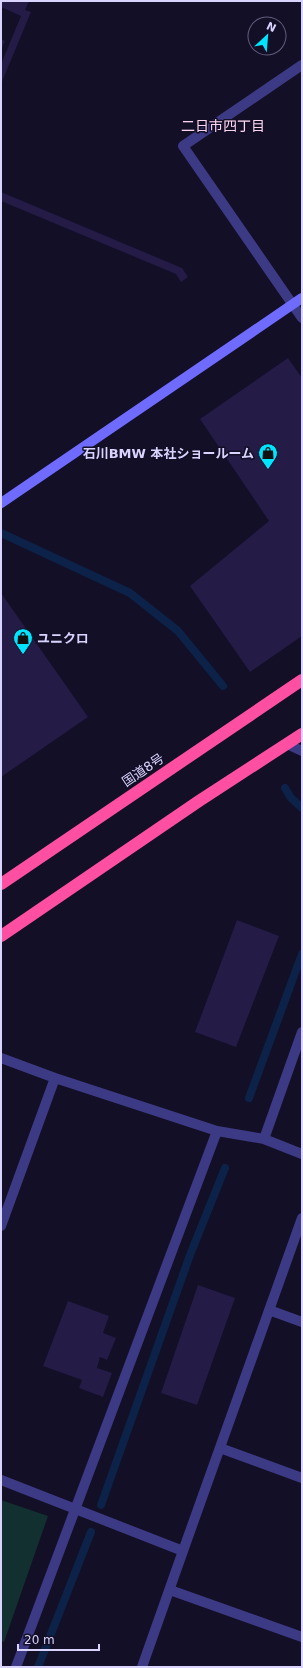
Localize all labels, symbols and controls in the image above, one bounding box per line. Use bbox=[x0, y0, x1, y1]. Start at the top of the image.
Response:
north arrow bbox=[247, 16, 287, 56]
text: N bbox=[264, 20, 278, 35]
district label: 二日市四丁目 bbox=[181, 118, 265, 134]
shop icon: 石川BMW 本社ショールーム bbox=[257, 442, 279, 470]
place label: 石川BMW 本社ショールーム bbox=[83, 446, 254, 461]
shop icon: ユニクロ bbox=[12, 627, 34, 655]
place label: ユニクロ bbox=[37, 631, 89, 646]
street label: 国道8号 bbox=[119, 751, 167, 789]
scale bar bbox=[18, 1626, 99, 1652]
text: 20 m bbox=[24, 1633, 55, 1647]

